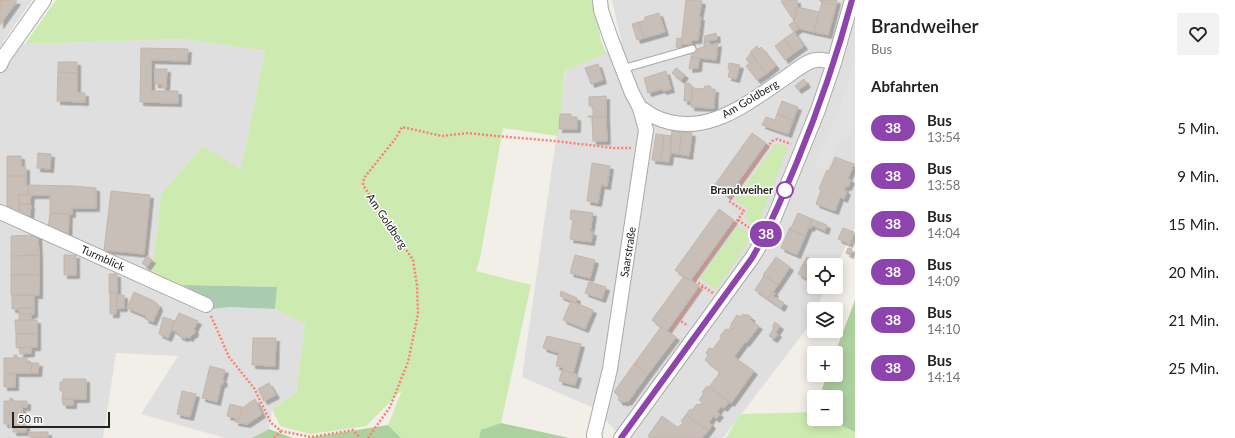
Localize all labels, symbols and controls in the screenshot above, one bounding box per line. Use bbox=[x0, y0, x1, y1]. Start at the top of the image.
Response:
button: heart bbox=[1177, 13, 1219, 55]
text: Brandweiher bbox=[871, 14, 979, 37]
text: Bus bbox=[871, 41, 892, 57]
street label: Am Goldberg bbox=[719, 76, 781, 121]
text: Abfahrten bbox=[871, 77, 939, 95]
text: Bus bbox=[927, 111, 952, 129]
text: 38 bbox=[885, 119, 901, 136]
text: 5 Min. bbox=[1177, 119, 1219, 137]
text: 13:54 bbox=[927, 129, 960, 145]
text: Bus bbox=[927, 159, 952, 177]
text: 38 bbox=[885, 167, 901, 184]
text: 9 Min. bbox=[1177, 167, 1219, 185]
text: 13:58 bbox=[927, 177, 960, 193]
marker: Brandweiher bbox=[776, 181, 794, 199]
place label: Brandweiher bbox=[710, 183, 774, 196]
street label: Am Goldberg bbox=[364, 191, 411, 251]
text: Bus bbox=[927, 207, 952, 225]
text: 38 bbox=[885, 215, 901, 232]
text: 15 Min. bbox=[1168, 215, 1219, 233]
line badge: 38 bbox=[748, 221, 784, 247]
street label: Saarstraße bbox=[617, 225, 638, 278]
text: 38 bbox=[758, 225, 774, 242]
text: 14:04 bbox=[927, 225, 960, 241]
street label: Turmblick bbox=[79, 242, 128, 273]
text: Bus bbox=[927, 255, 952, 273]
map controls bbox=[807, 258, 843, 426]
button: locate bbox=[807, 258, 843, 294]
text: 38 bbox=[885, 263, 901, 280]
text: 20 Min. bbox=[1168, 263, 1219, 281]
text: 14:09 bbox=[927, 273, 960, 289]
button: layers bbox=[807, 302, 843, 338]
text: Bus bbox=[927, 303, 952, 321]
text: 38 bbox=[885, 311, 901, 328]
text: 21 Min. bbox=[1168, 311, 1219, 329]
text: 14:10 bbox=[927, 321, 960, 337]
button: + bbox=[807, 346, 843, 382]
text: Bus bbox=[927, 351, 952, 369]
text: 38 bbox=[885, 359, 901, 376]
text: 25 Min. bbox=[1168, 359, 1219, 377]
text: 14:14 bbox=[927, 369, 960, 385]
button: − bbox=[807, 390, 843, 426]
scale bar bbox=[12, 410, 110, 429]
text: 50 m bbox=[18, 412, 43, 425]

